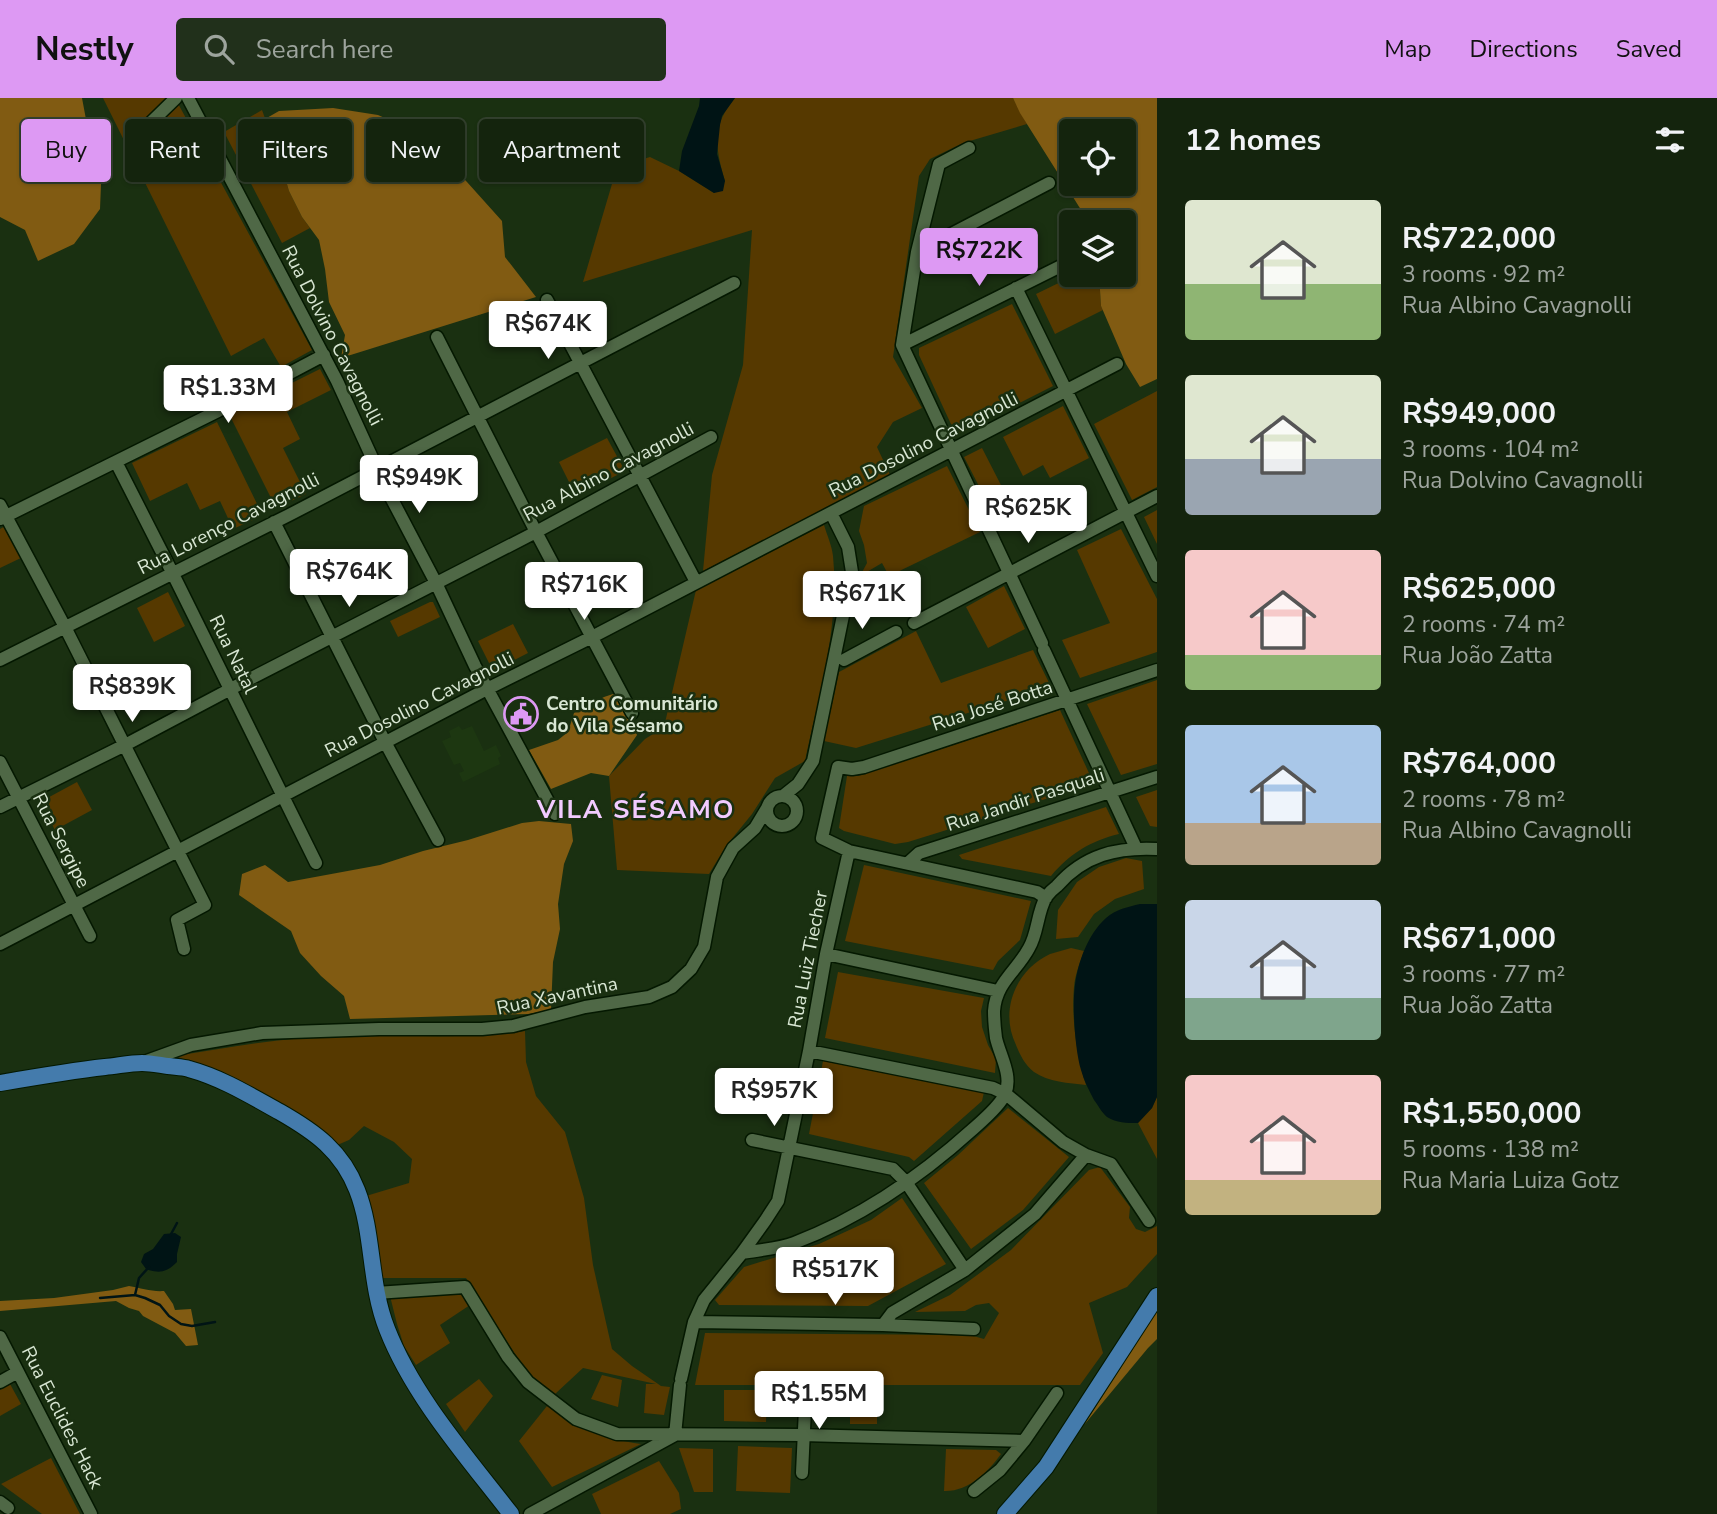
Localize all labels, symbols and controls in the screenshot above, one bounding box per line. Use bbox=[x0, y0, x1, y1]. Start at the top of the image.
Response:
search box bbox=[176, 18, 666, 81]
text: Nestly bbox=[35, 27, 134, 72]
icon: search bbox=[200, 30, 238, 68]
text: Search here bbox=[256, 32, 393, 67]
text: Map bbox=[1384, 33, 1431, 65]
text: Directions bbox=[1469, 33, 1578, 65]
text: Saved bbox=[1616, 33, 1682, 65]
chip: Buy bbox=[21, 119, 111, 182]
chip: Rent bbox=[125, 119, 224, 182]
chip: Filters bbox=[238, 119, 352, 182]
chip: New bbox=[366, 119, 465, 182]
chip: Apartment bbox=[479, 119, 644, 182]
map controls bbox=[1059, 119, 1136, 287]
button: locate bbox=[1059, 119, 1136, 196]
text: 12 homes bbox=[1185, 120, 1321, 161]
icon: filters bbox=[1651, 121, 1689, 159]
button: layers bbox=[1059, 210, 1136, 287]
text: R$722,000 bbox=[1402, 218, 1556, 259]
pin: R$722K bbox=[922, 228, 1036, 288]
icon: home bbox=[1241, 228, 1325, 312]
text: R$722K bbox=[936, 235, 1022, 266]
street label: Rua Dolvino Cavagnolli bbox=[275, 241, 389, 430]
text: 3 rooms · 92 m² bbox=[1402, 259, 1565, 290]
text: Rua Albino Cavagnolli bbox=[1402, 290, 1632, 321]
pin: R$674K bbox=[491, 302, 605, 361]
text: R$674K bbox=[505, 308, 591, 339]
pin: R$1.33M bbox=[163, 366, 293, 425]
text: R$1.33M bbox=[180, 372, 276, 403]
street label: Rua Dosolino Cavagnolli bbox=[824, 386, 1023, 504]
text: R$949,000 bbox=[1402, 393, 1556, 434]
icon: home bbox=[1241, 403, 1325, 487]
street label: Rua Albino Cavagnolli bbox=[519, 416, 698, 528]
text: 3 rooms · 104 m² bbox=[1402, 434, 1579, 465]
pin: R$949K bbox=[362, 456, 476, 515]
text: R$949K bbox=[376, 462, 462, 493]
text: Rua Dolvino Cavagnolli bbox=[1402, 465, 1643, 496]
street label: Rua Lorenço Cavagnolli bbox=[133, 467, 324, 581]
pin: R$625K bbox=[971, 486, 1085, 545]
text: R$625K bbox=[985, 492, 1071, 523]
pin: R$764K bbox=[292, 550, 406, 609]
text: R$764K bbox=[306, 556, 392, 587]
pin: R$716K bbox=[527, 562, 641, 622]
text: R$625,000 bbox=[1402, 568, 1556, 609]
text: R$716K bbox=[541, 569, 627, 600]
pin: R$671K bbox=[805, 572, 919, 631]
text: R$671K bbox=[819, 578, 905, 609]
icon: home bbox=[1241, 578, 1325, 662]
text: 2 rooms · 74 m² bbox=[1402, 609, 1565, 640]
street label: Rua Natal bbox=[203, 611, 264, 699]
text: Rua João Zatta bbox=[1402, 640, 1553, 671]
street label: Rua Dosolino Cavagnolli bbox=[320, 646, 519, 764]
pin: R$839K bbox=[75, 664, 189, 724]
text: R$839K bbox=[89, 671, 175, 702]
street label: Rua José Botta bbox=[929, 674, 1056, 738]
place label: Centro Comunitário do Vila Sésamo bbox=[546, 691, 718, 739]
public building icon: Centro Comunitário do Vila Sésamo bbox=[502, 695, 540, 733]
text: R$764,000 bbox=[1402, 743, 1556, 784]
icon: home bbox=[1241, 753, 1325, 837]
street label: Rua Jandir Pasquali bbox=[943, 762, 1108, 838]
text: 2 rooms · 78 m² bbox=[1402, 784, 1565, 815]
street label: Rua Sergipe bbox=[26, 788, 96, 892]
district label: VILA SÉSAMO bbox=[536, 792, 735, 827]
text: Rua Albino Cavagnolli bbox=[1402, 815, 1632, 846]
street label: Rua Luiz Tiecher bbox=[782, 888, 834, 1030]
text: R$671,000 bbox=[1402, 918, 1556, 959]
icon: home bbox=[1241, 928, 1325, 1012]
text: 3 rooms · 77 m² bbox=[1402, 959, 1565, 990]
street label: Rua Xavantina bbox=[494, 970, 620, 1021]
text: Rua João Zatta bbox=[1402, 990, 1553, 1021]
pin: R$957K bbox=[717, 1068, 831, 1128]
text: R$957K bbox=[731, 1075, 817, 1106]
text: R$1,550,000 bbox=[1402, 1093, 1581, 1134]
icon: home bbox=[1241, 1103, 1325, 1187]
text: 5 rooms · 138 m² bbox=[1402, 1134, 1579, 1165]
text: Rua Maria Luiza Gotz bbox=[1402, 1165, 1619, 1196]
pin: R$517K bbox=[778, 1248, 892, 1307]
text: R$517K bbox=[792, 1254, 878, 1285]
street label: Rua Euclides Hack bbox=[15, 1342, 110, 1494]
pin: R$1.55M bbox=[754, 1372, 884, 1431]
text: R$1.55M bbox=[771, 1378, 867, 1409]

